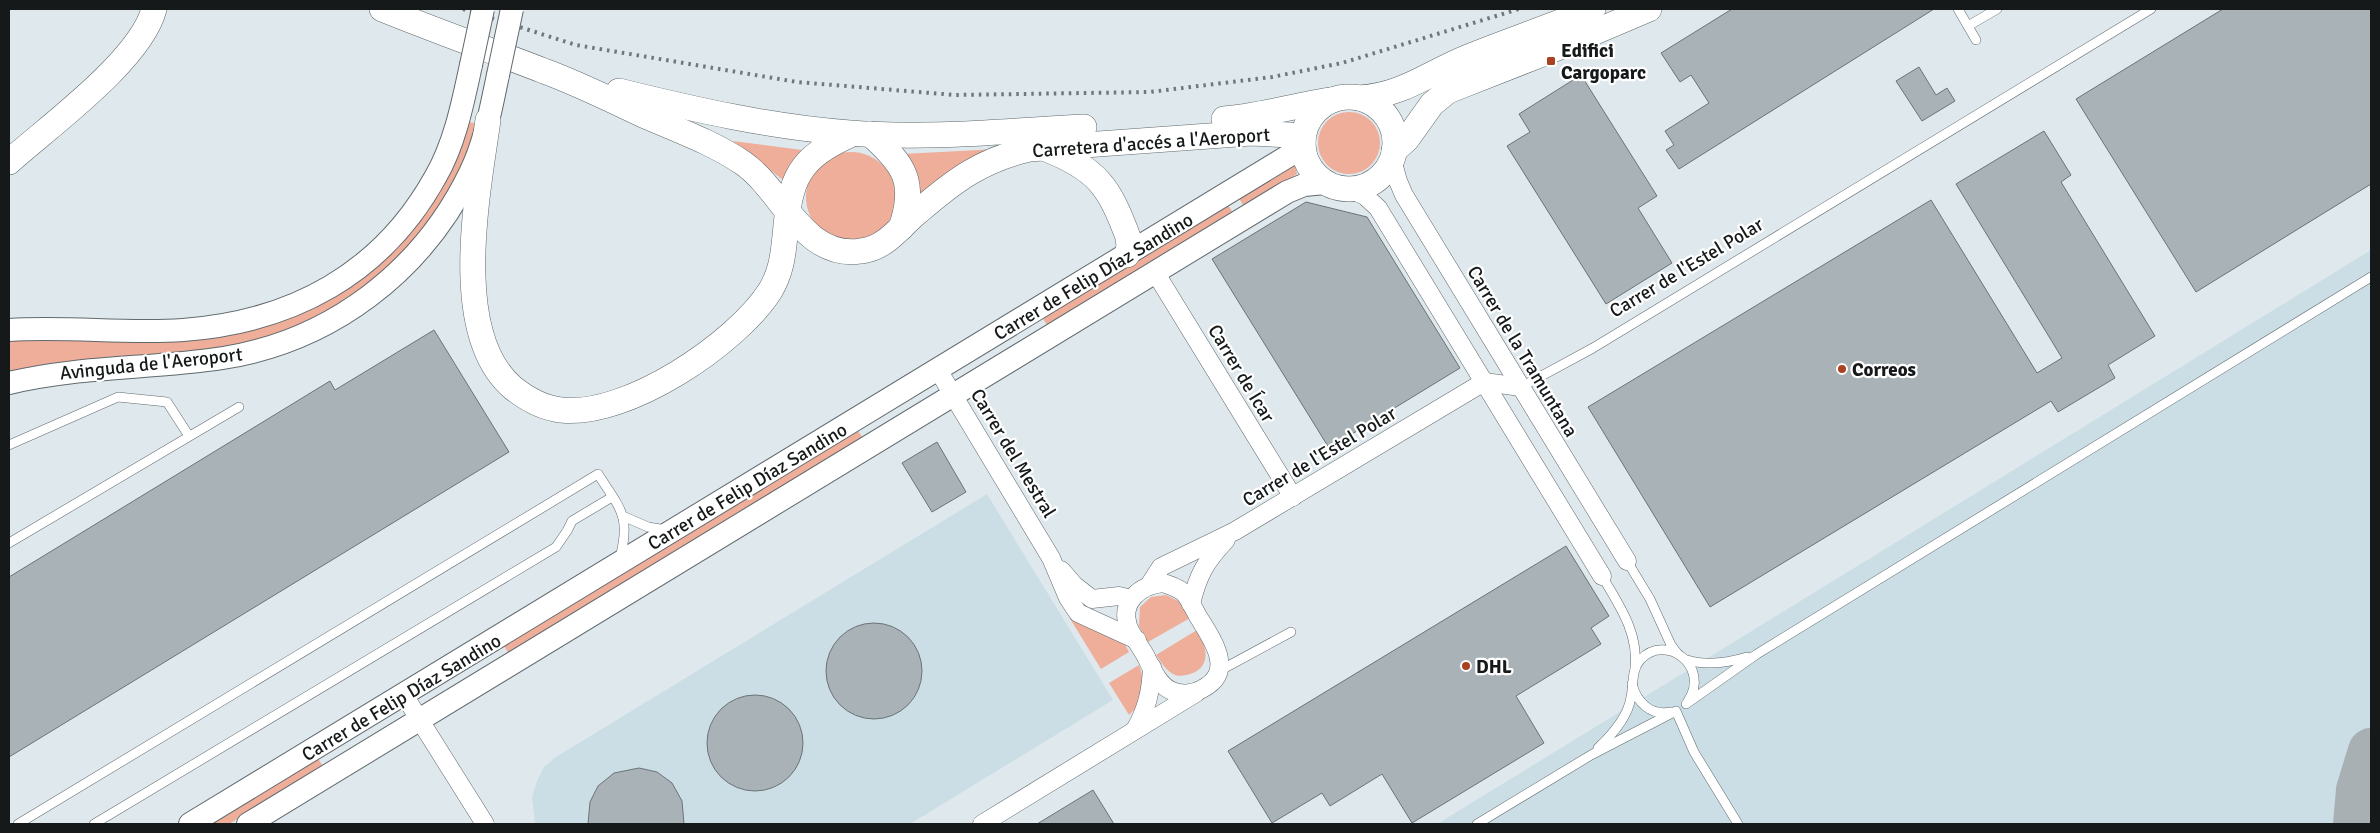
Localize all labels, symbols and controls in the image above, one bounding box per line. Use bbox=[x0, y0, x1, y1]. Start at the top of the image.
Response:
place label: Edifici Cargoparc bbox=[1561, 39, 1646, 85]
marker: Edifici Cargoparc bbox=[1545, 55, 1557, 67]
street label: Carretera d'accés a l'Aeroport bbox=[1031, 123, 1271, 163]
street label: Carrer de Felip Díaz Sandino bbox=[989, 208, 1198, 346]
street label: Carrer de l'Estel Polar bbox=[1605, 212, 1768, 323]
street label: Carrer de la Tramuntana bbox=[1461, 262, 1583, 442]
street label: Carrer de Ícar bbox=[1202, 320, 1280, 427]
street label: Avinguda de l'Aeroport bbox=[59, 342, 244, 386]
place label: Correos bbox=[1852, 358, 1916, 382]
marker: Correos bbox=[1836, 363, 1848, 375]
street label: Carrer del Mestral bbox=[965, 385, 1061, 522]
street label: Carrer de l'Estel Polar bbox=[1238, 401, 1401, 512]
street label: Carrer de Felip Díaz Sandino bbox=[643, 418, 852, 556]
street label: Carrer de Felip Díaz Sandino bbox=[297, 629, 506, 767]
place label: DHL bbox=[1476, 655, 1512, 679]
marker: DHL bbox=[1460, 660, 1472, 672]

